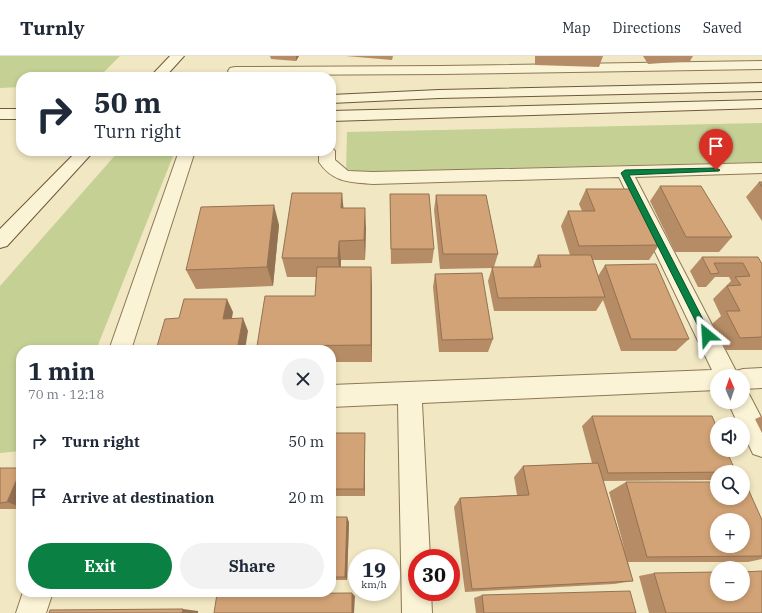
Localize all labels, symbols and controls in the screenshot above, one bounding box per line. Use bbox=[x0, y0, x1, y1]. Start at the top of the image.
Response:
text: Turnly bbox=[20, 16, 85, 40]
text: Map bbox=[562, 19, 591, 37]
text: Directions bbox=[613, 19, 681, 37]
text: Saved bbox=[703, 19, 742, 37]
text: 50 m bbox=[94, 84, 161, 121]
icon: right bbox=[28, 88, 80, 140]
text: Turn right bbox=[94, 120, 181, 143]
pin bbox=[699, 129, 733, 170]
icon: arrive bbox=[705, 135, 727, 157]
position arrow bbox=[686, 314, 728, 356]
text: 1 min bbox=[28, 355, 95, 387]
button: close bbox=[282, 358, 324, 400]
north arrow bbox=[710, 369, 750, 409]
map controls bbox=[710, 369, 750, 601]
text: 70 m · 12:18 bbox=[28, 386, 104, 403]
button: sound bbox=[710, 417, 750, 457]
icon: right bbox=[28, 430, 50, 452]
text: Turn right bbox=[62, 432, 140, 451]
text: 50 m bbox=[288, 432, 324, 451]
button: search bbox=[710, 465, 750, 505]
icon: arrive bbox=[28, 486, 50, 508]
text: Arrive at destination bbox=[62, 488, 214, 507]
text: 20 m bbox=[288, 488, 324, 507]
button: + bbox=[710, 513, 750, 553]
button: Exit bbox=[28, 543, 172, 589]
button: Share bbox=[180, 543, 324, 589]
speed limit sign: 30 bbox=[408, 549, 460, 601]
text: 19 bbox=[362, 556, 386, 583]
button: − bbox=[710, 561, 750, 601]
text: km/h bbox=[361, 578, 387, 591]

